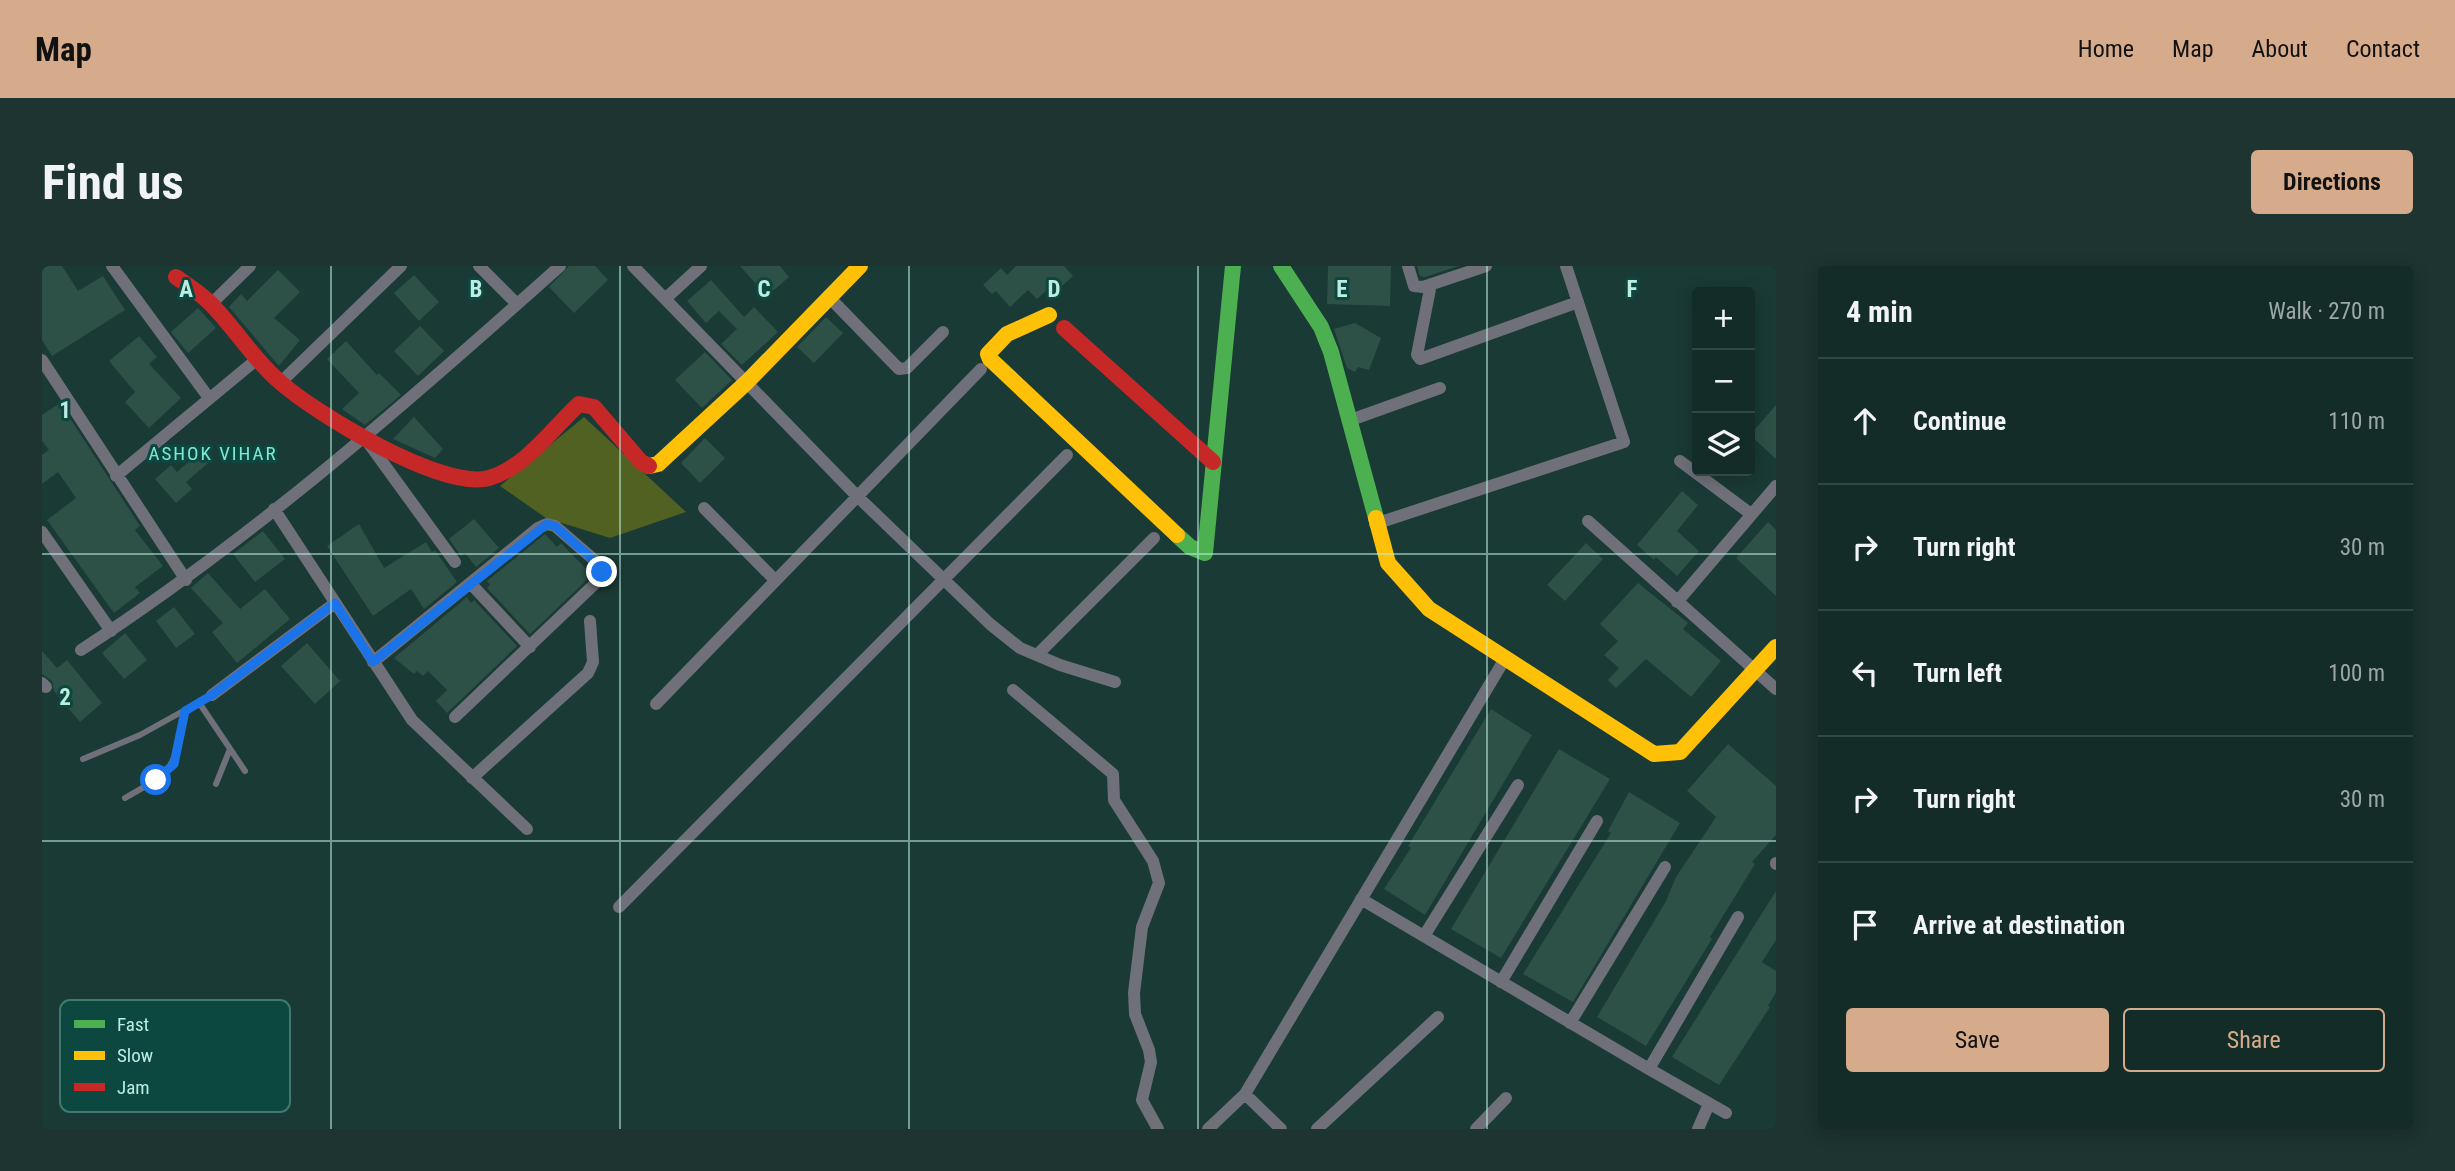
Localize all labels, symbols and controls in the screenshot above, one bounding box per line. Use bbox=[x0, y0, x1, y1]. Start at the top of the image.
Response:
text: Map bbox=[35, 30, 92, 69]
text: Home bbox=[2078, 35, 2134, 63]
text: Map bbox=[2172, 35, 2214, 63]
text: About bbox=[2252, 35, 2308, 63]
text: Contact bbox=[2346, 35, 2420, 63]
button: Directions bbox=[2251, 150, 2413, 214]
text: Find us bbox=[42, 154, 184, 211]
text: A bbox=[179, 276, 193, 303]
text: B bbox=[470, 276, 482, 303]
text: C bbox=[757, 276, 771, 303]
text: D bbox=[1048, 276, 1061, 303]
text: E bbox=[1336, 276, 1348, 303]
text: F bbox=[1627, 276, 1638, 303]
map controls bbox=[1692, 287, 1755, 476]
button: + bbox=[1692, 287, 1755, 350]
text: 4 min bbox=[1846, 294, 1913, 329]
text: Walk · 270 m bbox=[2268, 298, 2385, 325]
button: − bbox=[1692, 350, 1755, 413]
text: 1 bbox=[59, 397, 71, 424]
icon: ahead bbox=[1846, 402, 1884, 440]
text: Continue bbox=[1913, 406, 2006, 436]
text: 110 m bbox=[2328, 408, 2385, 435]
button: layers bbox=[1692, 413, 1755, 476]
district label: ASHOK VIHAR bbox=[148, 442, 278, 465]
icon: right bbox=[1846, 528, 1884, 566]
text: Turn right bbox=[1913, 532, 2015, 562]
text: 30 m bbox=[2340, 534, 2385, 561]
route end bbox=[586, 556, 617, 587]
icon: left bbox=[1846, 654, 1884, 692]
text: Turn left bbox=[1913, 658, 2002, 688]
text: 100 m bbox=[2328, 660, 2385, 687]
text: 2 bbox=[59, 684, 71, 711]
route start bbox=[140, 764, 171, 795]
icon: right bbox=[1846, 780, 1884, 818]
text: Turn right bbox=[1913, 784, 2015, 814]
text: 30 m bbox=[2340, 786, 2385, 813]
icon: arrive bbox=[1846, 906, 1884, 944]
text: Arrive at destination bbox=[1913, 910, 2125, 940]
legend bbox=[60, 1000, 290, 1112]
button: Save bbox=[1846, 1008, 2109, 1072]
button: Share bbox=[2123, 1008, 2385, 1072]
text: Fast bbox=[117, 1013, 149, 1036]
text: Slow bbox=[117, 1044, 153, 1067]
text: Jam bbox=[117, 1076, 150, 1099]

